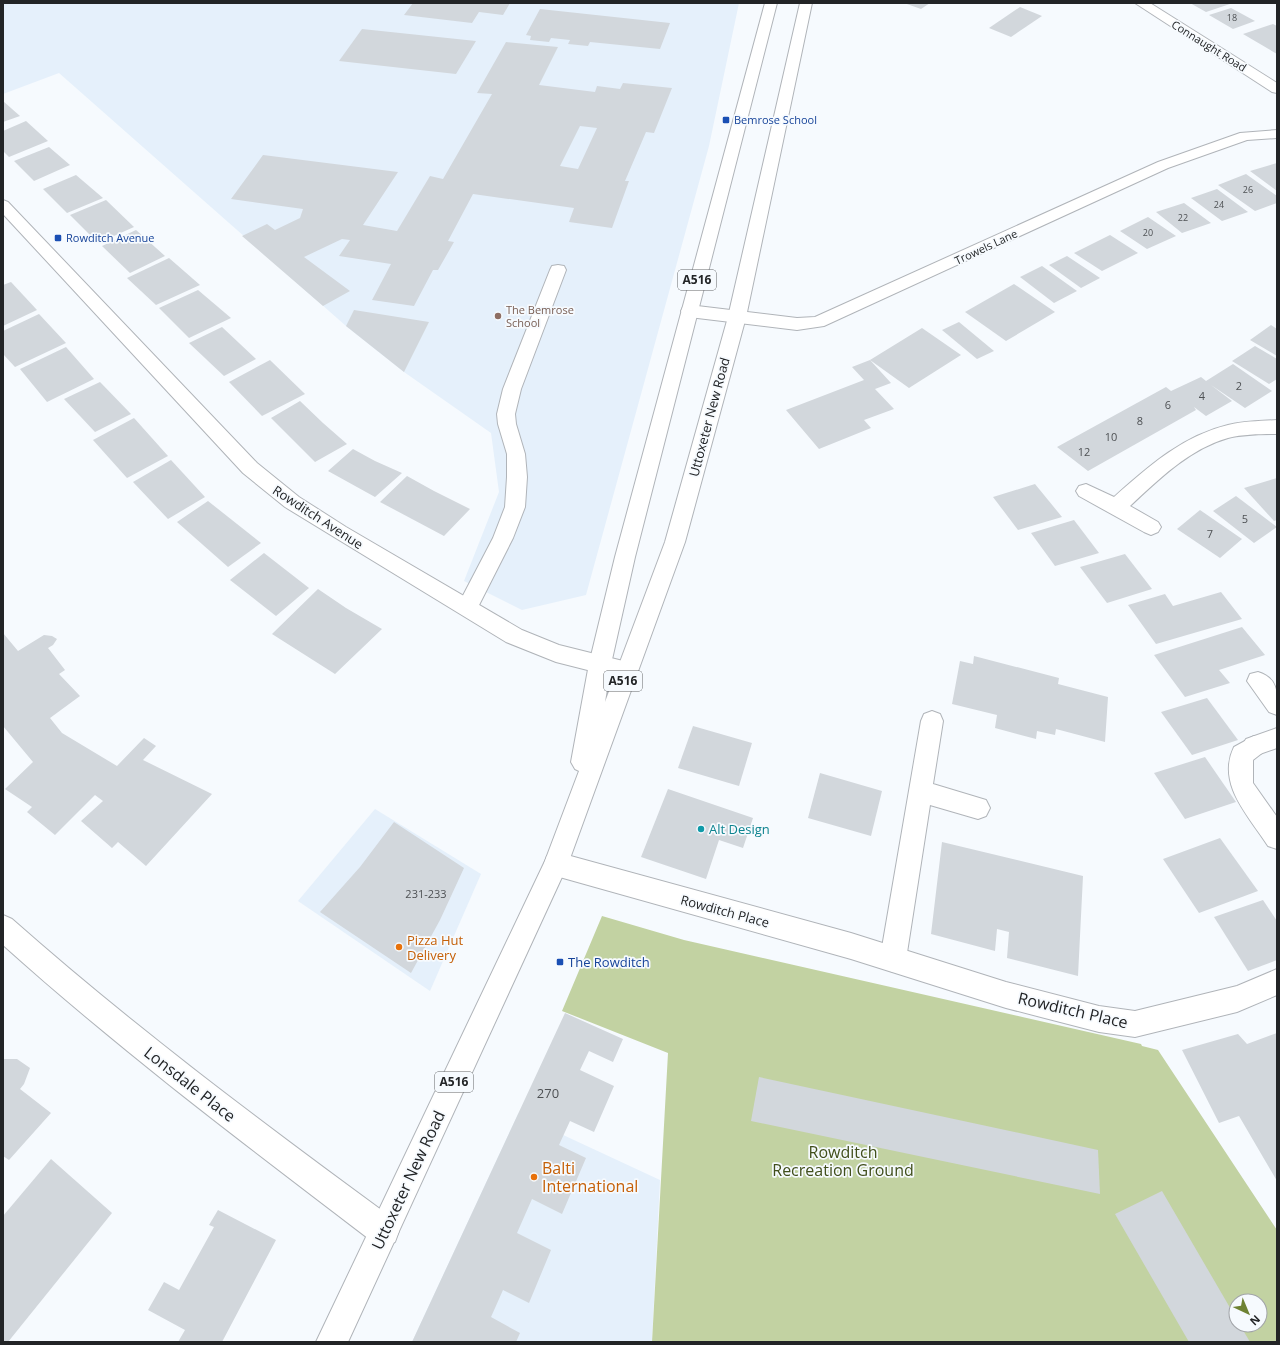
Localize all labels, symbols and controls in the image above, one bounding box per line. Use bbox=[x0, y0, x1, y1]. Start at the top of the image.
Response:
house number: 18 bbox=[1227, 11, 1237, 24]
street label: Connaught Road bbox=[1169, 17, 1250, 75]
place label: Bemrose School bbox=[734, 112, 817, 127]
marker: Bemrose School bbox=[721, 115, 731, 125]
house number: 26 bbox=[1243, 183, 1253, 196]
house number: 24 bbox=[1214, 198, 1224, 211]
house number: 22 bbox=[1178, 211, 1188, 224]
street label: Trowels Lane bbox=[952, 225, 1020, 268]
house number: 20 bbox=[1143, 226, 1153, 239]
place label: Rowditch Avenue bbox=[66, 230, 155, 245]
marker: Rowditch Avenue bbox=[53, 233, 63, 243]
road number: A516 bbox=[678, 270, 716, 290]
place label: The Bemrose School bbox=[506, 302, 574, 330]
marker: The Bemrose School bbox=[493, 311, 503, 321]
street label: Uttoxeter New Road bbox=[684, 355, 734, 479]
house number: 2 bbox=[1236, 378, 1242, 393]
house number: 4 bbox=[1199, 388, 1206, 403]
house number: 6 bbox=[1165, 397, 1171, 412]
house number: 8 bbox=[1137, 413, 1143, 428]
house number: 10 bbox=[1105, 429, 1117, 444]
house number: 12 bbox=[1078, 444, 1090, 459]
street label: Rowditch Avenue bbox=[269, 481, 367, 553]
house number: 5 bbox=[1242, 511, 1248, 526]
house number: 7 bbox=[1207, 526, 1213, 541]
road number: A516 bbox=[604, 671, 642, 691]
place label: Alt Design bbox=[709, 820, 770, 838]
marker: Alt Design bbox=[696, 824, 706, 834]
house number: 231-233 bbox=[405, 886, 447, 901]
street label: Rowditch Place bbox=[679, 891, 771, 931]
place label: Pizza Hut Delivery bbox=[407, 931, 463, 964]
marker: Pizza Hut Delivery bbox=[394, 942, 404, 952]
place label: The Rowditch bbox=[568, 953, 650, 971]
marker: The Rowditch bbox=[555, 957, 565, 967]
street label: Rowditch Place bbox=[1016, 987, 1130, 1033]
street label: Lonsdale Place bbox=[140, 1041, 240, 1127]
road number: A516 bbox=[435, 1072, 473, 1092]
house number: 270 bbox=[537, 1084, 559, 1102]
street label: Uttoxeter New Road bbox=[366, 1107, 450, 1253]
park label: Rowditch Recreation Ground bbox=[772, 1141, 914, 1181]
place label: Balti International bbox=[542, 1157, 638, 1197]
marker: Balti International bbox=[529, 1172, 539, 1182]
north arrow bbox=[1228, 1293, 1268, 1333]
text: N bbox=[1247, 1312, 1264, 1329]

